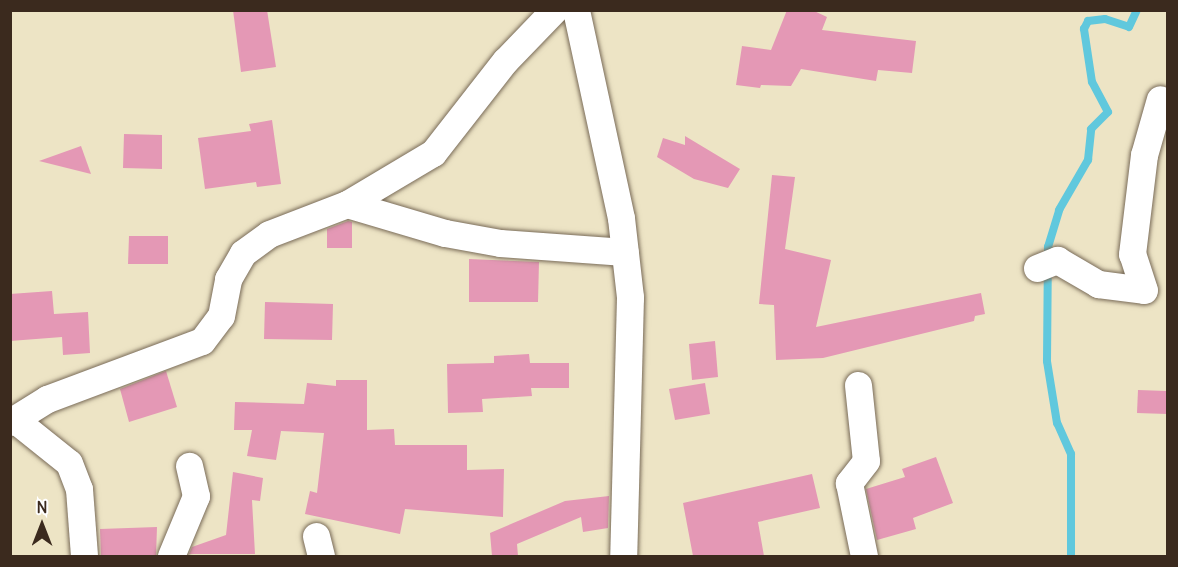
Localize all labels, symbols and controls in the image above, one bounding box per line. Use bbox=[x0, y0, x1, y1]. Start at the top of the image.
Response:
north arrow bbox=[12, 495, 72, 555]
text: N bbox=[36, 497, 48, 517]

